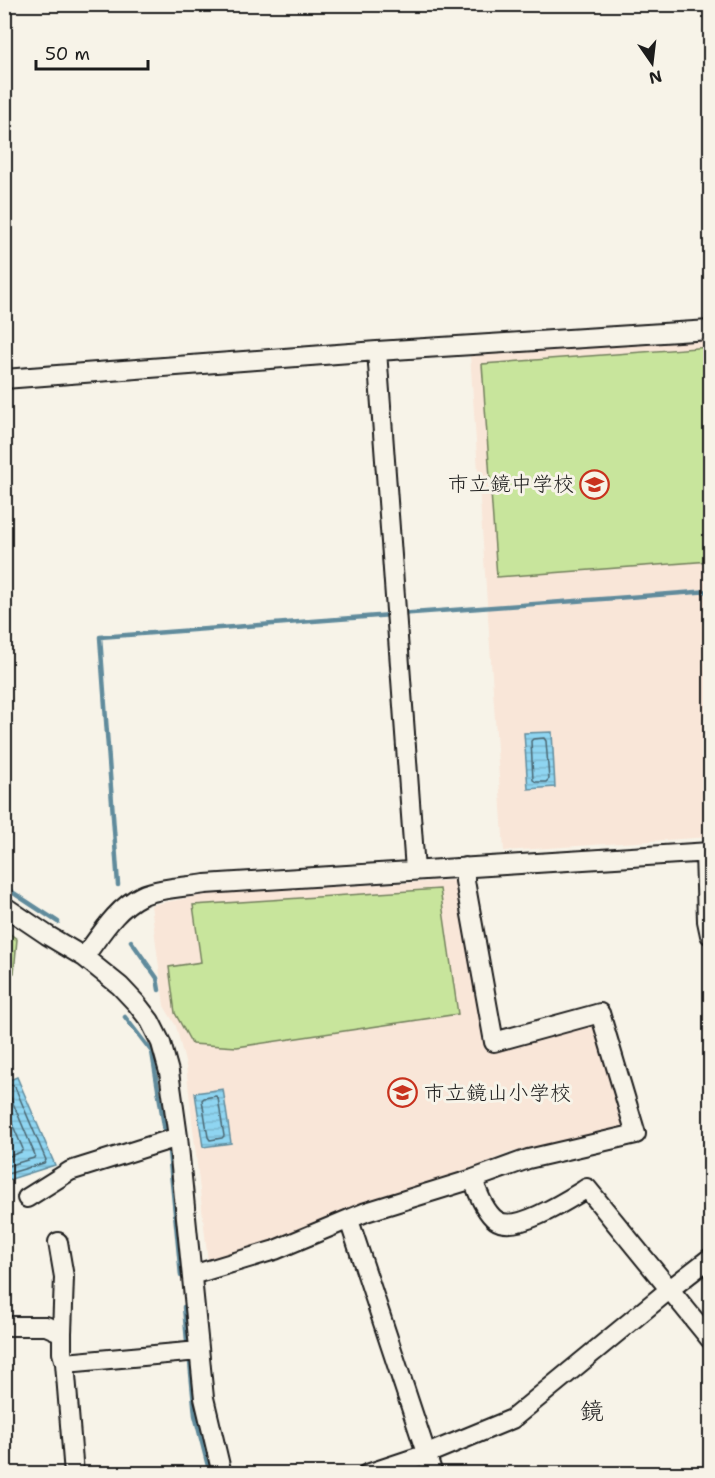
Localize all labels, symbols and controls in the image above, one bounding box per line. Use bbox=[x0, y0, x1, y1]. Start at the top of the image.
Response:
scale bar bbox=[36, 33, 148, 71]
north arrow bbox=[622, 33, 682, 93]
text: 50 m bbox=[45, 42, 90, 66]
text: N bbox=[647, 65, 664, 89]
school or university icon: 市立鏡中学校 bbox=[579, 468, 611, 500]
place label: 市立鏡中学校 bbox=[448, 470, 574, 498]
school or university icon: 市立鏡山小学校 bbox=[387, 1077, 419, 1109]
place label: 市立鏡山小学校 bbox=[424, 1079, 571, 1107]
district label: 鏡 bbox=[580, 1395, 604, 1427]

